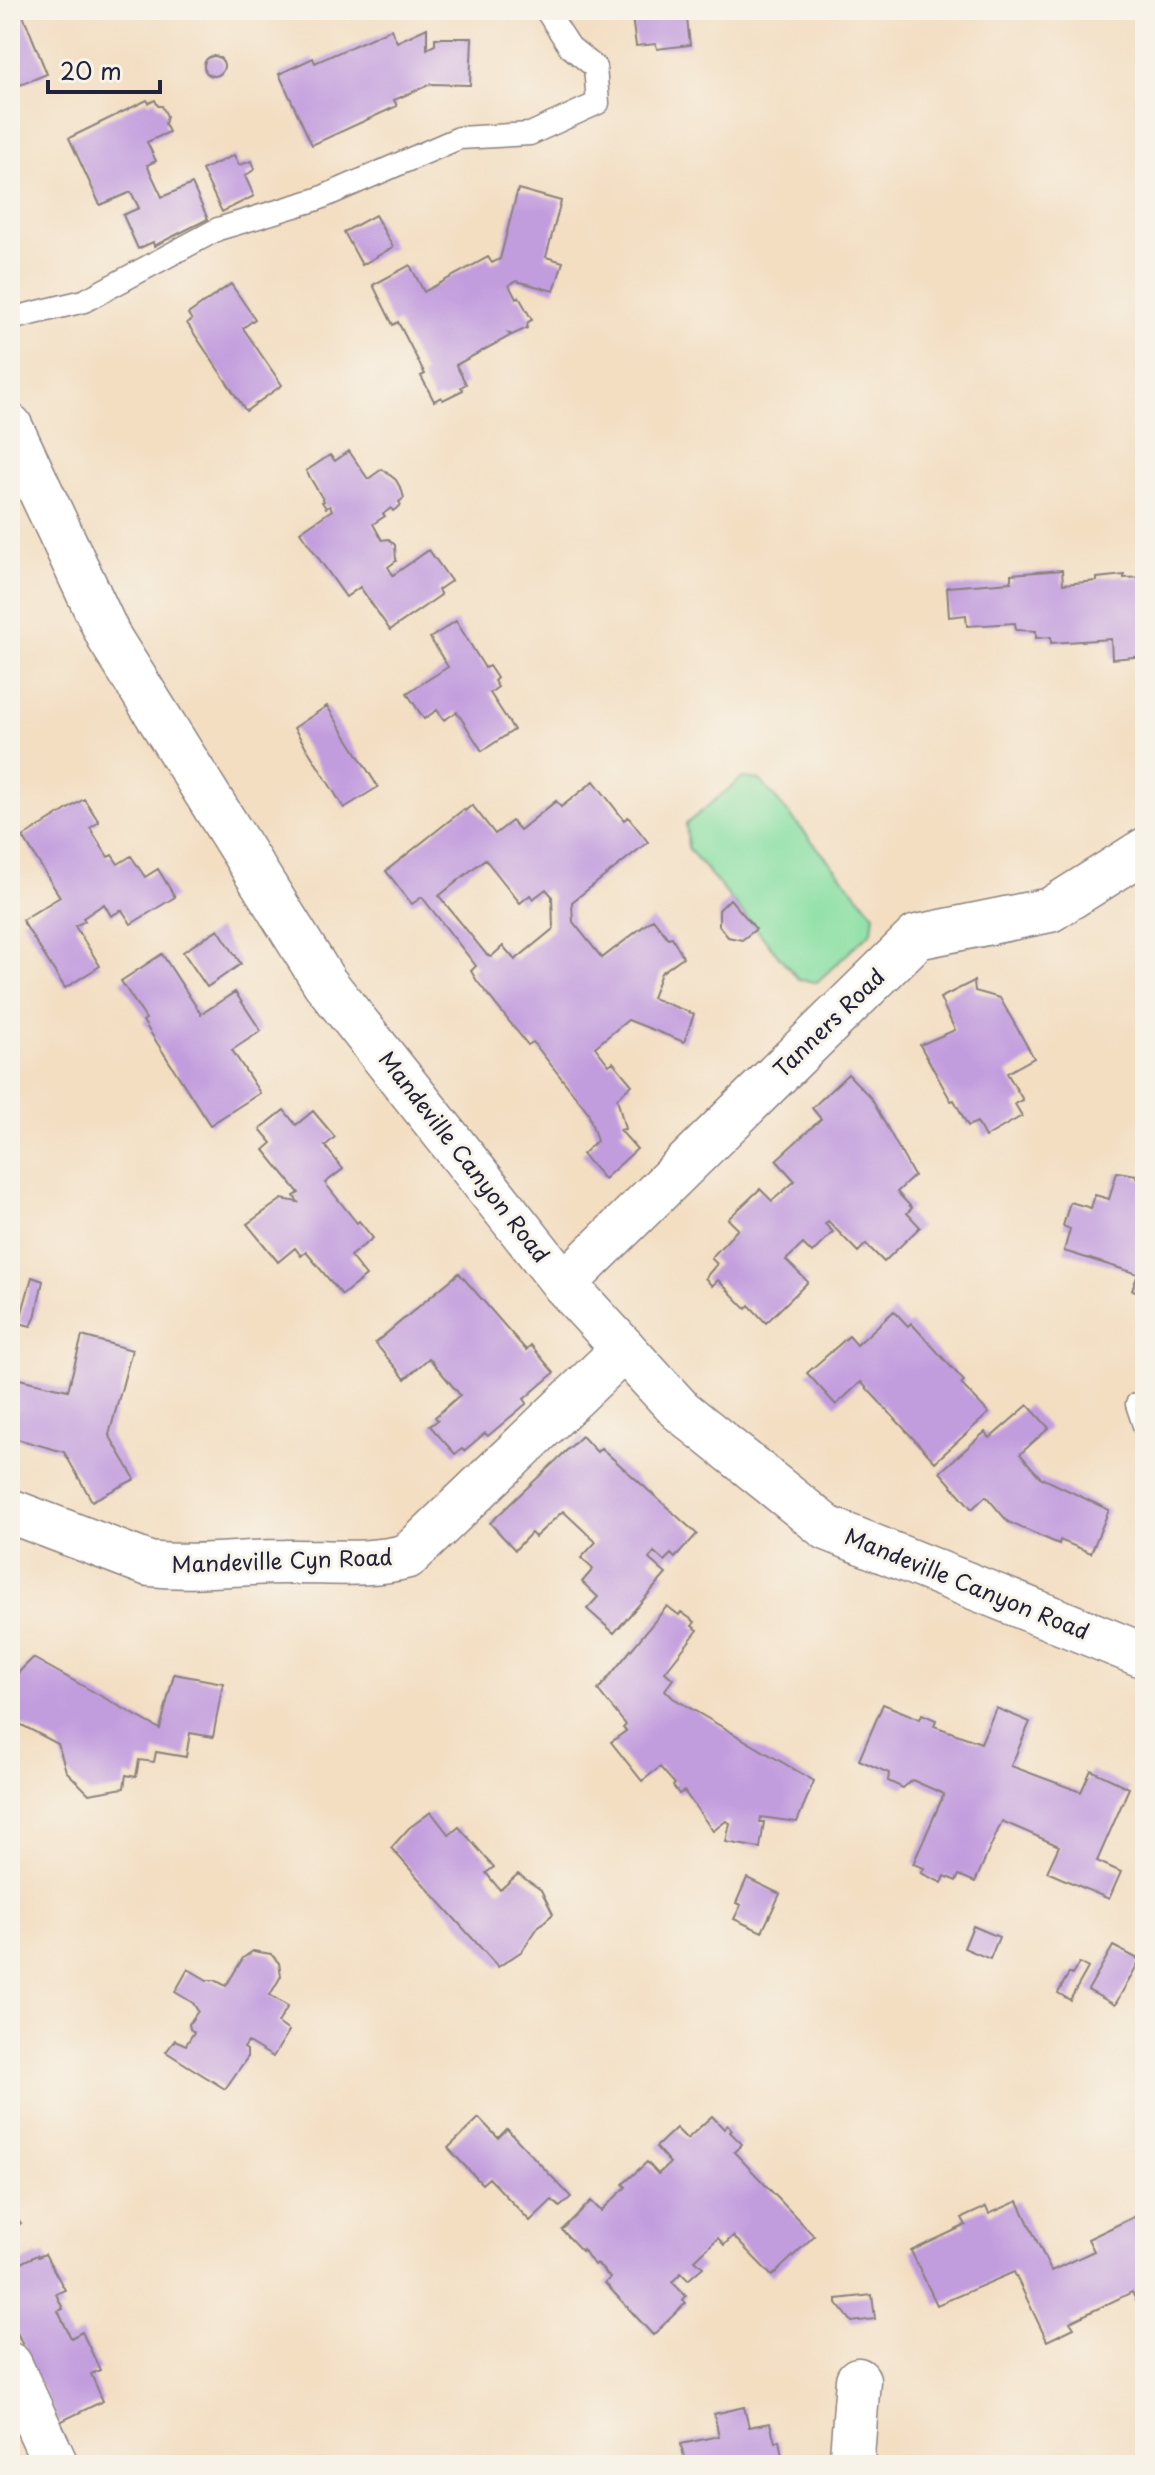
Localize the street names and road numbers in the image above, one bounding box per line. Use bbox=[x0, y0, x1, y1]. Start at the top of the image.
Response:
street label: Tanners Road bbox=[765, 960, 891, 1084]
street label: Mandeville Canyon Road bbox=[372, 1043, 558, 1269]
street label: Mandeville Canyon Road bbox=[840, 1518, 1095, 1647]
street label: Mandeville Cyn Road bbox=[171, 1539, 393, 1580]

